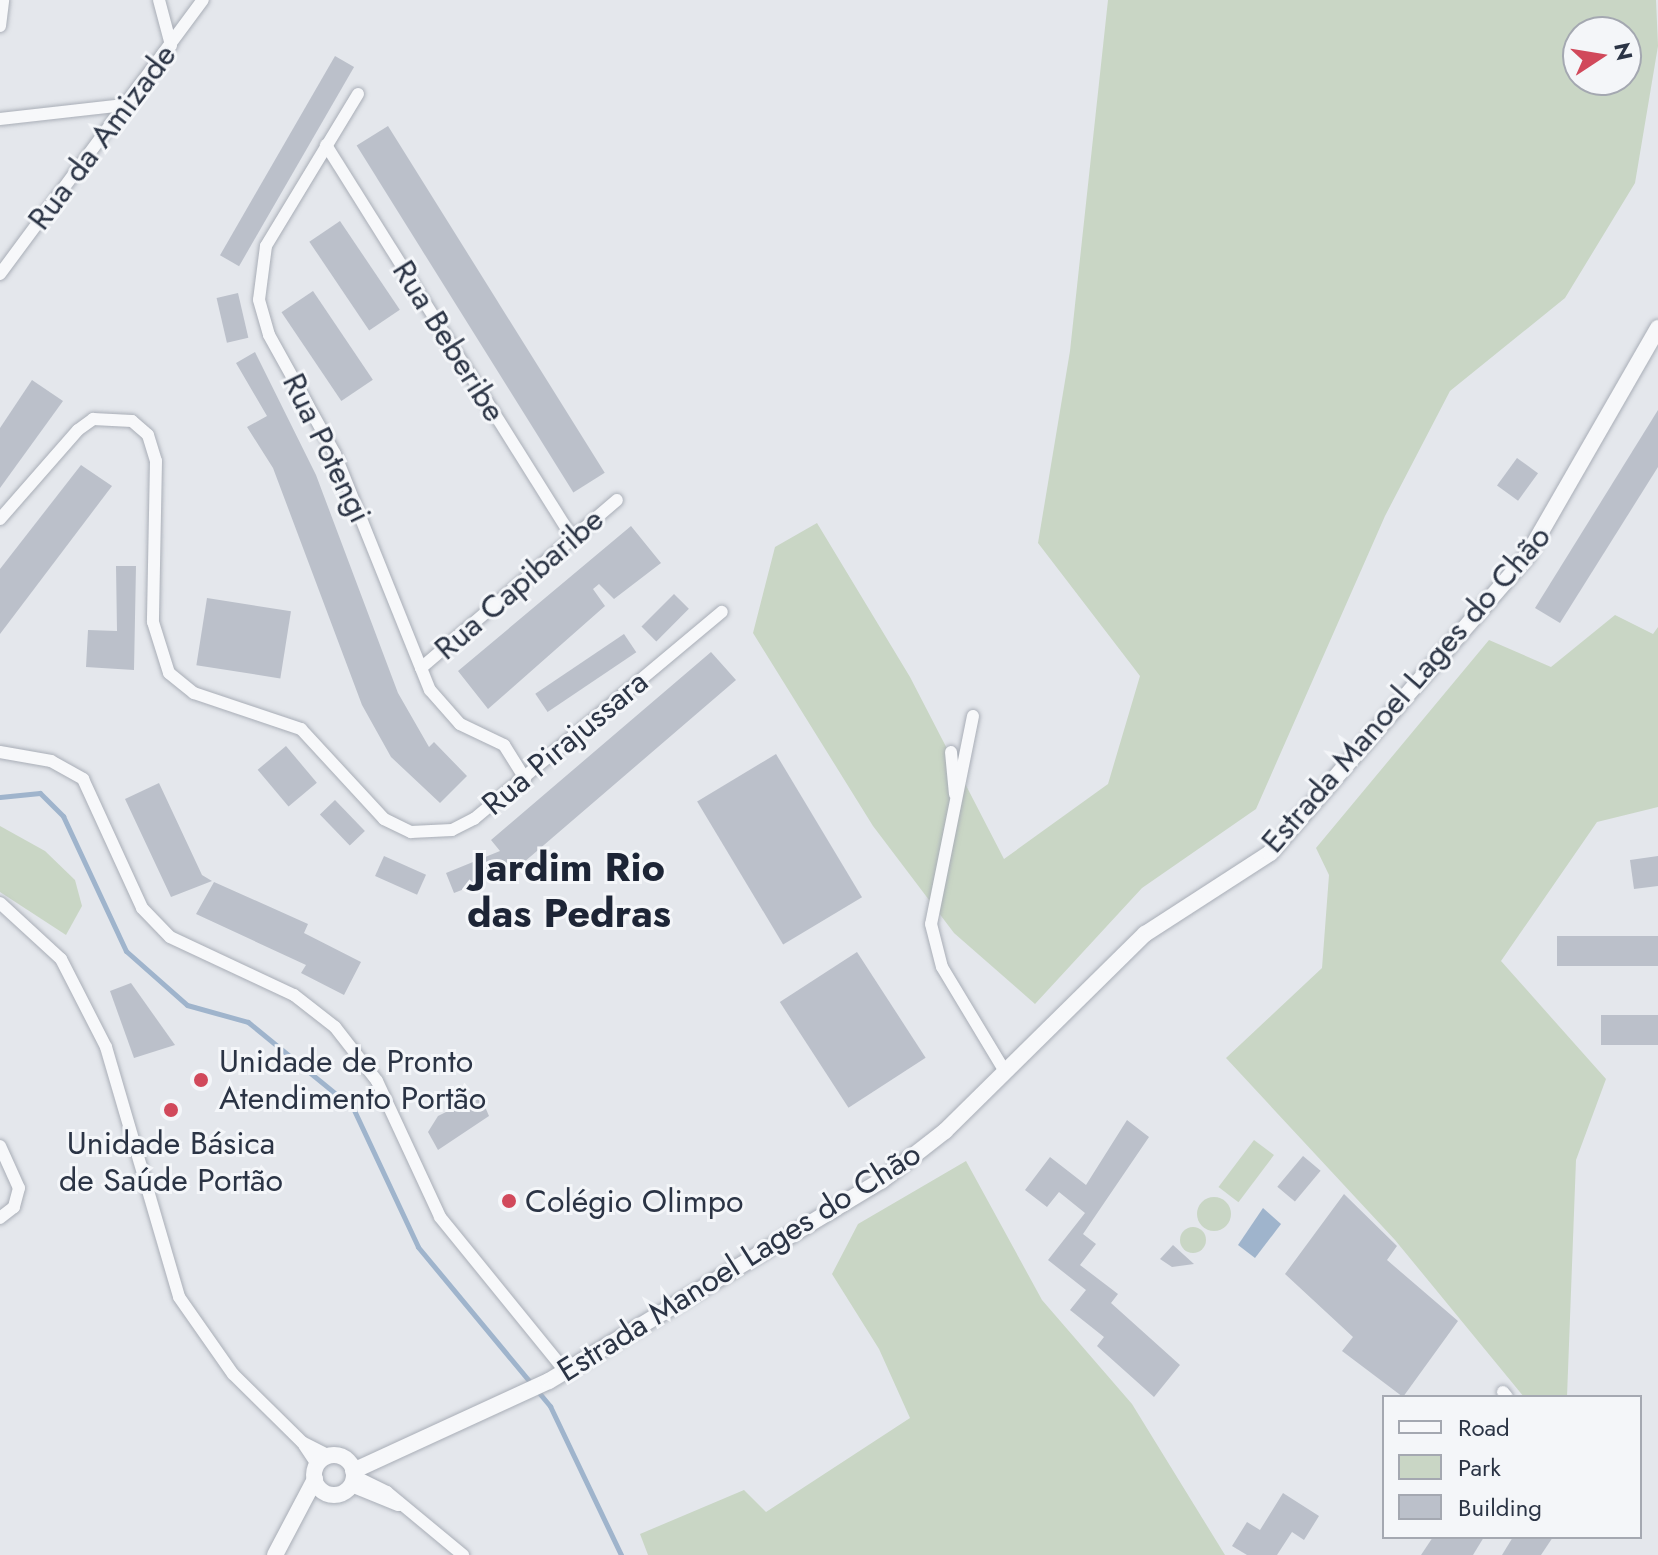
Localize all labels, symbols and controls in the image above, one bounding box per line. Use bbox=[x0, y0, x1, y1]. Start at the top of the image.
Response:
north arrow bbox=[1562, 16, 1642, 96]
street label: Rua da Amizade bbox=[20, 37, 184, 237]
text: N bbox=[1606, 40, 1641, 63]
street label: Rua Beberibe bbox=[384, 253, 514, 429]
street label: Rua Potengi bbox=[274, 367, 380, 529]
street label: Rua Capibaribe bbox=[427, 500, 611, 668]
street label: Estrada Manoel Lages do Chão bbox=[1253, 518, 1559, 860]
street label: Rua Pirajussara bbox=[474, 663, 656, 823]
district label: Jardim Rio das Pedras bbox=[467, 843, 671, 937]
place label: Unidade de Pronto Atendimento Portão bbox=[219, 1043, 486, 1118]
marker: Unidade de Pronto Atendimento Portão bbox=[190, 1069, 212, 1091]
marker: Unidade Básica de Saúde Portão bbox=[160, 1099, 182, 1121]
place label: Unidade Básica de Saúde Portão bbox=[59, 1125, 283, 1200]
street label: Estrada Manoel Lages do Chão bbox=[550, 1134, 928, 1390]
place label: Colégio Olimpo bbox=[525, 1182, 743, 1220]
marker: Colégio Olimpo bbox=[500, 1192, 518, 1210]
legend bbox=[1382, 1395, 1642, 1539]
text: Road bbox=[1458, 1410, 1510, 1445]
text: Park bbox=[1458, 1450, 1501, 1485]
text: Building bbox=[1458, 1490, 1542, 1525]

